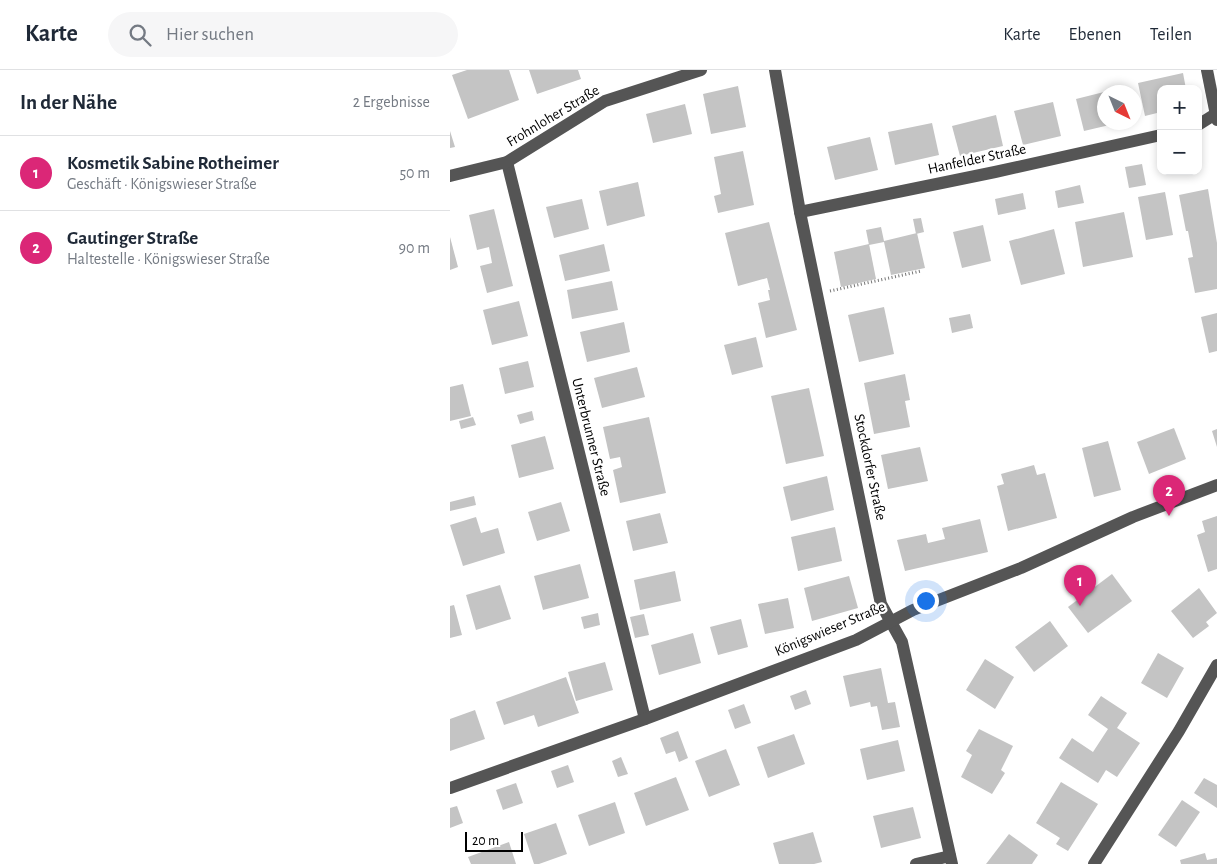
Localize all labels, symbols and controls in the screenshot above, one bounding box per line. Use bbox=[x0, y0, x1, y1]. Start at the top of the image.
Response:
search box bbox=[108, 12, 458, 57]
icon: search bbox=[126, 21, 154, 49]
text: Karte bbox=[25, 22, 78, 46]
text: Hier suchen bbox=[166, 25, 254, 44]
text: Karte bbox=[1003, 26, 1041, 44]
text: Ebenen bbox=[1069, 26, 1122, 44]
text: Teilen bbox=[1150, 26, 1192, 44]
street label: Frohnloher Straße bbox=[504, 82, 602, 150]
north arrow bbox=[1097, 85, 1142, 130]
map controls bbox=[1157, 85, 1202, 175]
button: + bbox=[1157, 85, 1202, 130]
text: In der Nähe bbox=[20, 92, 117, 113]
text: 2 Ergebnisse bbox=[353, 94, 430, 110]
button: − bbox=[1157, 130, 1202, 175]
street label: Hanfelder Straße bbox=[927, 141, 1028, 177]
text: Kosmetik Sabine Rotheimer bbox=[67, 154, 279, 173]
text: 1 bbox=[33, 165, 39, 181]
text: 50 m bbox=[399, 165, 430, 181]
text: Geschäft · Königswieser Straße bbox=[67, 176, 257, 192]
text: Gautinger Straße bbox=[67, 229, 198, 248]
text: 2 bbox=[32, 240, 40, 256]
text: 90 m bbox=[399, 240, 430, 256]
text: Haltestelle · Königswieser Straße bbox=[67, 251, 270, 267]
street label: Unterbrunner Straße bbox=[569, 376, 613, 498]
street label: Stockdorfer Straße bbox=[851, 412, 889, 522]
pin: 2 bbox=[1153, 475, 1185, 516]
pin: 1 bbox=[1064, 565, 1096, 606]
your location bbox=[913, 588, 939, 614]
street label: Königswieser Straße bbox=[773, 599, 888, 659]
scale bar bbox=[465, 829, 522, 852]
text: 20 m bbox=[472, 834, 499, 848]

